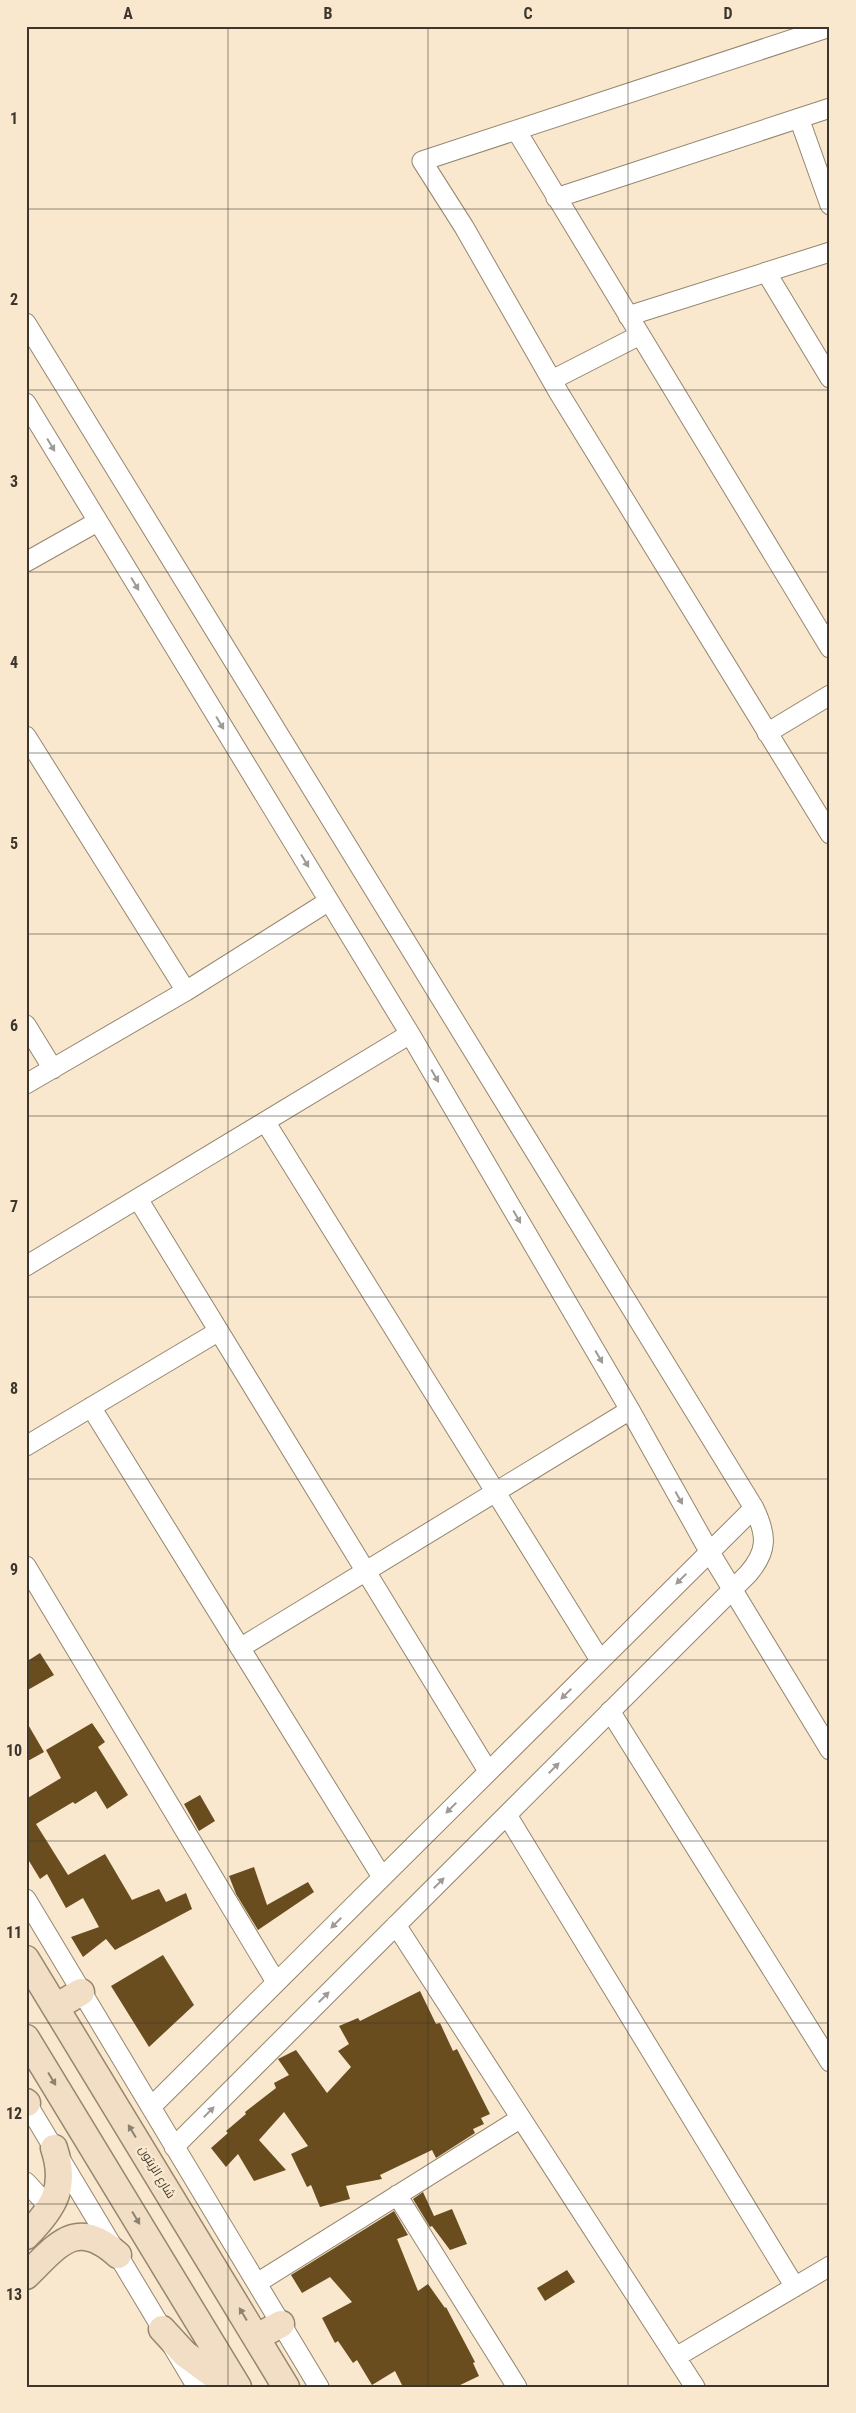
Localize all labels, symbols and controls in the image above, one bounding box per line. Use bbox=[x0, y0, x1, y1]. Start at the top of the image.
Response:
text: A bbox=[123, 4, 133, 23]
text: B bbox=[324, 4, 333, 23]
text: C bbox=[523, 4, 533, 23]
text: D bbox=[723, 4, 733, 23]
text: 1 bbox=[10, 109, 18, 128]
text: 2 bbox=[10, 290, 18, 309]
one-way arrow bbox=[47, 439, 56, 452]
text: 3 bbox=[10, 472, 18, 491]
one-way arrow bbox=[131, 578, 140, 591]
text: 4 bbox=[10, 653, 18, 672]
one-way arrow bbox=[215, 716, 225, 729]
text: 5 bbox=[10, 834, 18, 853]
one-way arrow bbox=[300, 855, 309, 868]
text: 6 bbox=[10, 1016, 18, 1035]
one-way arrow bbox=[430, 1070, 439, 1083]
text: 7 bbox=[10, 1197, 18, 1216]
one-way arrow bbox=[512, 1210, 521, 1223]
one-way arrow bbox=[594, 1350, 603, 1364]
text: 8 bbox=[10, 1379, 18, 1398]
one-way arrow bbox=[675, 1491, 683, 1505]
text: 9 bbox=[10, 1560, 18, 1579]
one-way arrow bbox=[675, 1573, 687, 1585]
one-way arrow bbox=[560, 1687, 572, 1699]
text: 10 bbox=[6, 1741, 22, 1760]
one-way arrow bbox=[547, 1762, 559, 1774]
one-way arrow bbox=[445, 1802, 457, 1814]
one-way arrow bbox=[432, 1877, 444, 1889]
one-way arrow bbox=[330, 1917, 342, 1929]
text: 11 bbox=[6, 1923, 22, 1942]
one-way arrow bbox=[317, 1992, 329, 2004]
one-way arrow bbox=[47, 2073, 56, 2086]
text: 12 bbox=[6, 2104, 22, 2123]
one-way arrow bbox=[203, 2107, 215, 2119]
one-way arrow bbox=[127, 2124, 136, 2137]
street label: شارع الزيتون bbox=[135, 2143, 178, 2201]
one-way arrow bbox=[131, 2212, 140, 2225]
text: 13 bbox=[6, 2285, 22, 2304]
one-way arrow bbox=[239, 2308, 248, 2321]

